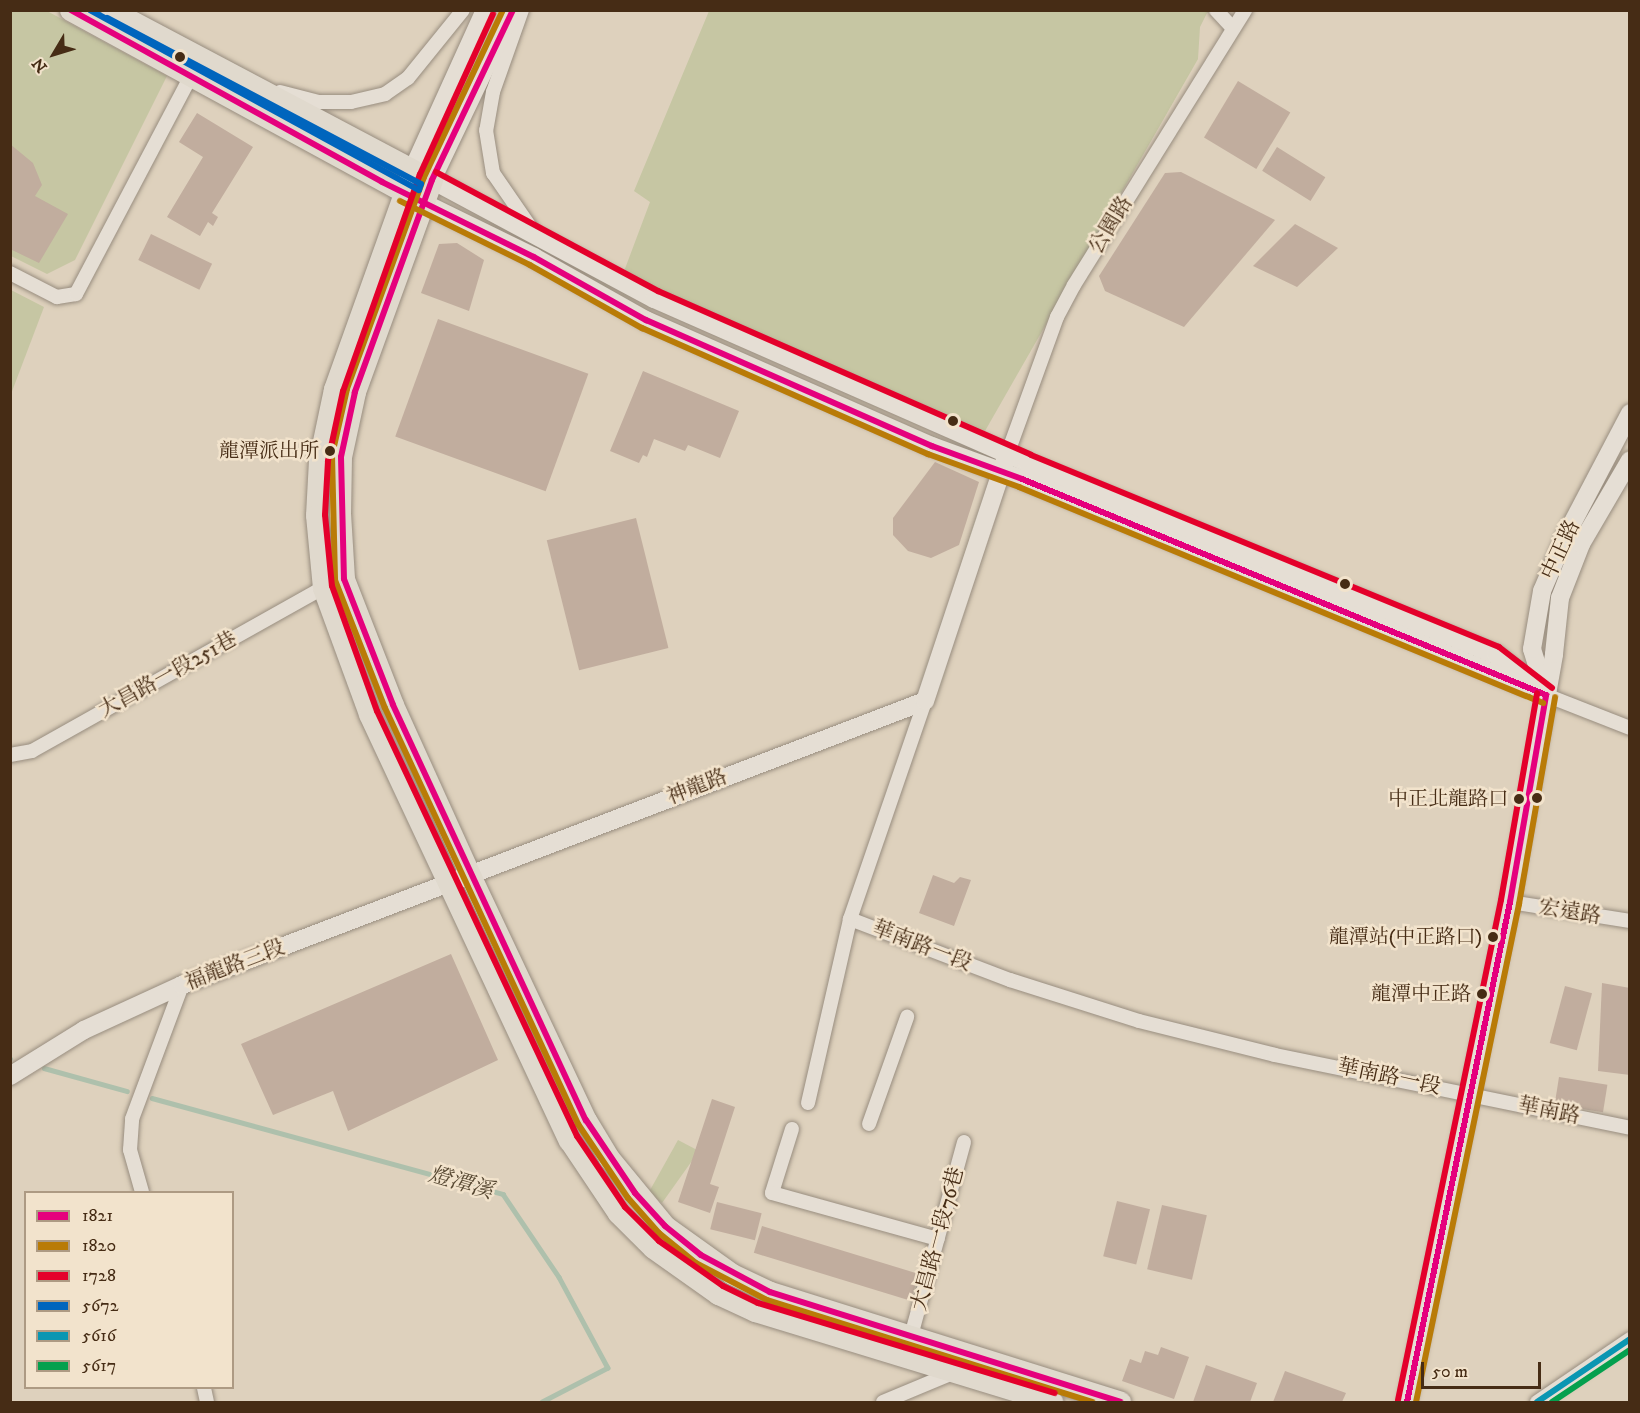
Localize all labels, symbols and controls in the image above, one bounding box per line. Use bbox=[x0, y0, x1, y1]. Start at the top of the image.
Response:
north arrow bbox=[24, 24, 84, 84]
unlabelled marker bbox=[174, 51, 186, 63]
text: N bbox=[28, 54, 52, 76]
street label: 公園路 bbox=[1084, 192, 1138, 258]
unlabelled marker bbox=[947, 415, 959, 427]
place label: 龍潭派出所 bbox=[219, 439, 319, 463]
marker: 龍潭派出所 bbox=[324, 445, 336, 457]
street label: 中正路 bbox=[1536, 516, 1586, 584]
unlabelled marker bbox=[1339, 578, 1351, 590]
street label: 大昌路一段251巷 bbox=[94, 627, 242, 723]
street label: 神龍路 bbox=[663, 764, 731, 810]
place label: 中正北龍路口 bbox=[1388, 787, 1508, 811]
unlabelled marker bbox=[1531, 792, 1543, 804]
marker: 中正北龍路口 bbox=[1513, 793, 1525, 805]
street label: 宏遠路 bbox=[1537, 895, 1603, 929]
street label: 華南路一段 bbox=[868, 915, 976, 977]
place label: 龍潭站(中正路口) bbox=[1329, 925, 1482, 949]
marker: 龍潭站(中正路口) bbox=[1487, 931, 1499, 943]
street label: 福龍路三段 bbox=[181, 934, 289, 996]
place label: 龍潭中正路 bbox=[1371, 982, 1471, 1006]
marker: 龍潭中正路 bbox=[1476, 988, 1488, 1000]
street label: 華南路一段 bbox=[1335, 1054, 1443, 1100]
street label: 華南路 bbox=[1516, 1093, 1582, 1129]
water label: 燈潭溪 bbox=[426, 1161, 496, 1205]
street label: 大昌路一段76巷 bbox=[907, 1164, 969, 1314]
legend bbox=[24, 1191, 234, 1389]
text: 1821 bbox=[82, 1205, 113, 1227]
text: 1820 bbox=[82, 1235, 116, 1257]
text: 1728 bbox=[82, 1265, 116, 1287]
text: 5672 bbox=[82, 1295, 119, 1317]
text: 5616 bbox=[82, 1325, 116, 1347]
scale bar bbox=[1424, 1350, 1544, 1388]
text: 5617 bbox=[82, 1355, 116, 1377]
text: 50 m bbox=[1432, 1361, 1468, 1383]

